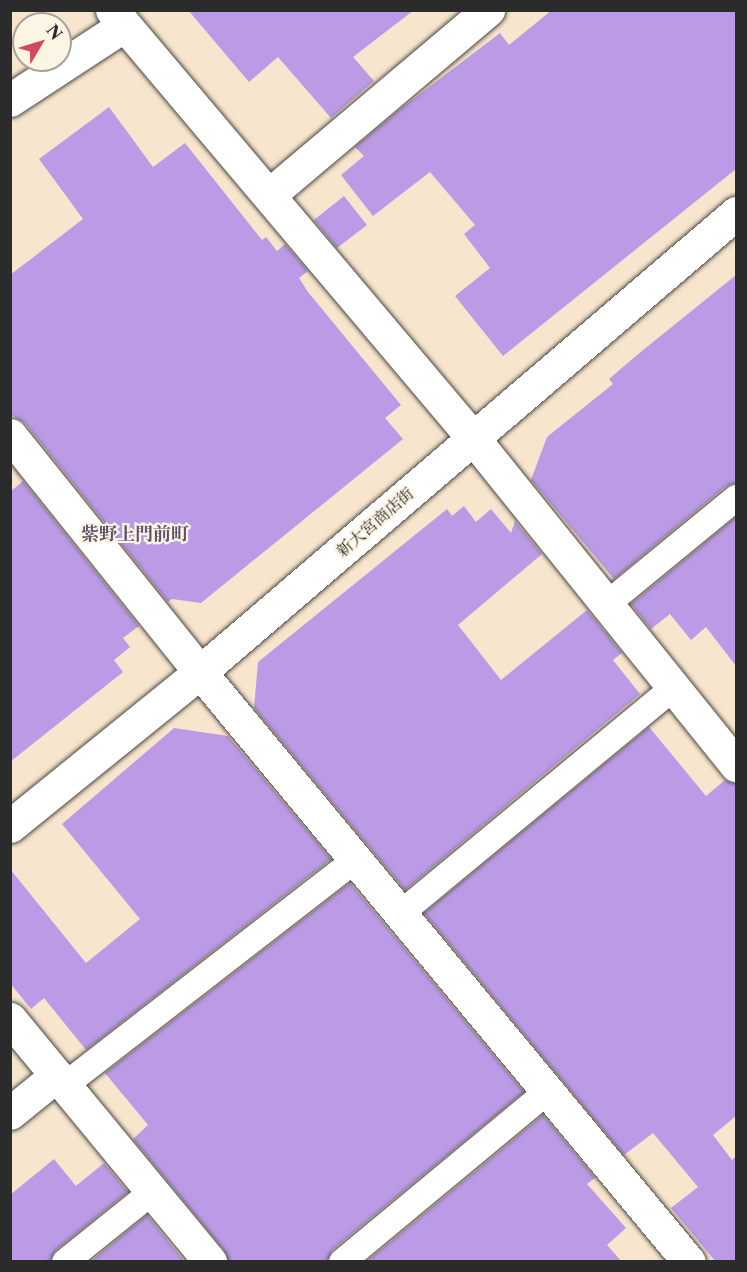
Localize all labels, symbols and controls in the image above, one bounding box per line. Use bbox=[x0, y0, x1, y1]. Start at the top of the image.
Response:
north arrow bbox=[12, 12, 72, 72]
text: N bbox=[42, 21, 67, 44]
street label: 新大宮商店街 bbox=[332, 483, 418, 561]
district label: 紫野上門前町 bbox=[81, 523, 189, 545]

